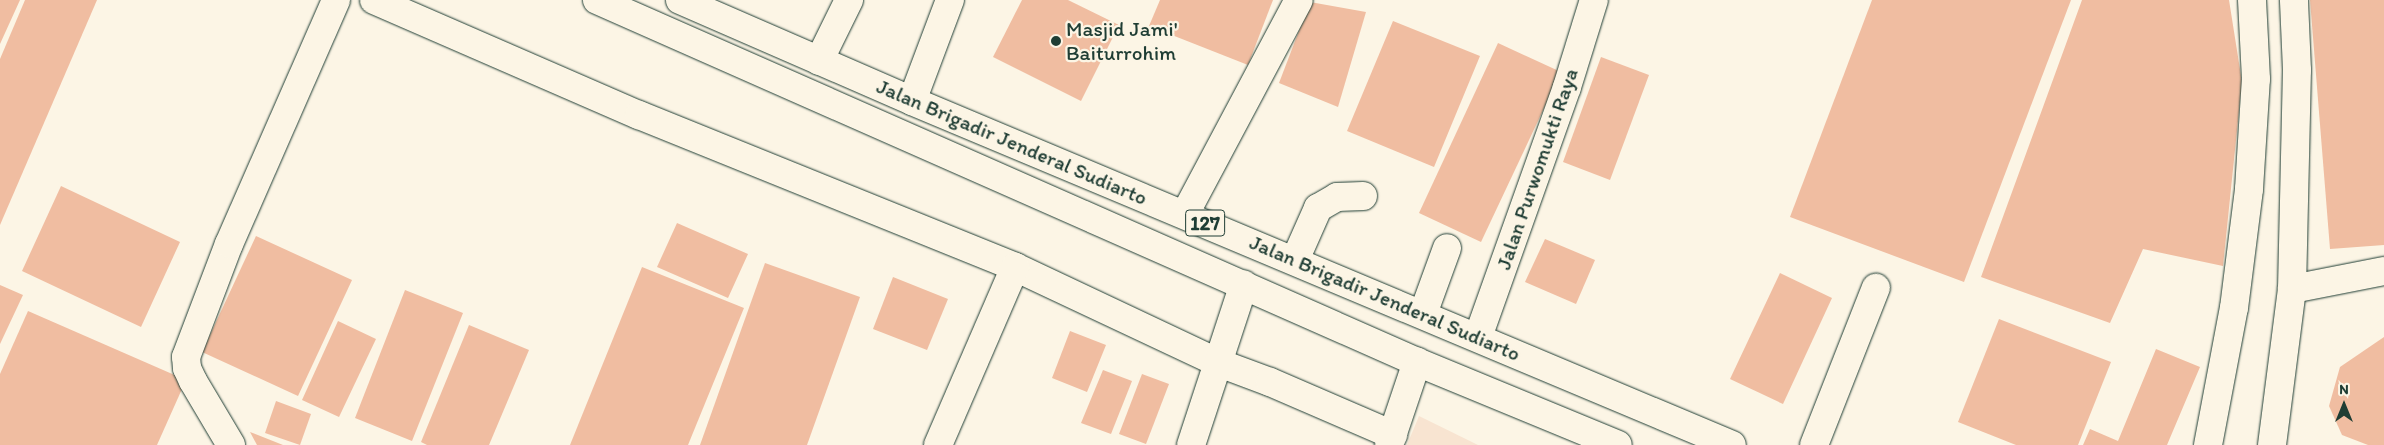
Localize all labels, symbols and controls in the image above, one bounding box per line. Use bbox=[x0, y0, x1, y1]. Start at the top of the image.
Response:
place label: Masjid Jami' Baiturrohim bbox=[1066, 16, 1177, 66]
marker: Masjid Jami' Baiturrohim bbox=[1050, 35, 1062, 47]
street label: Jalan Purwomukti Raya bbox=[1491, 65, 1583, 273]
street label: Jalan Brigadir Jenderal Sudiarto bbox=[873, 73, 1151, 211]
road number: 127 bbox=[1185, 206, 1225, 240]
street label: Jalan Brigadir Jenderal Sudiarto bbox=[1246, 229, 1524, 367]
north arrow bbox=[2319, 380, 2369, 430]
text: N bbox=[2339, 381, 2349, 398]

